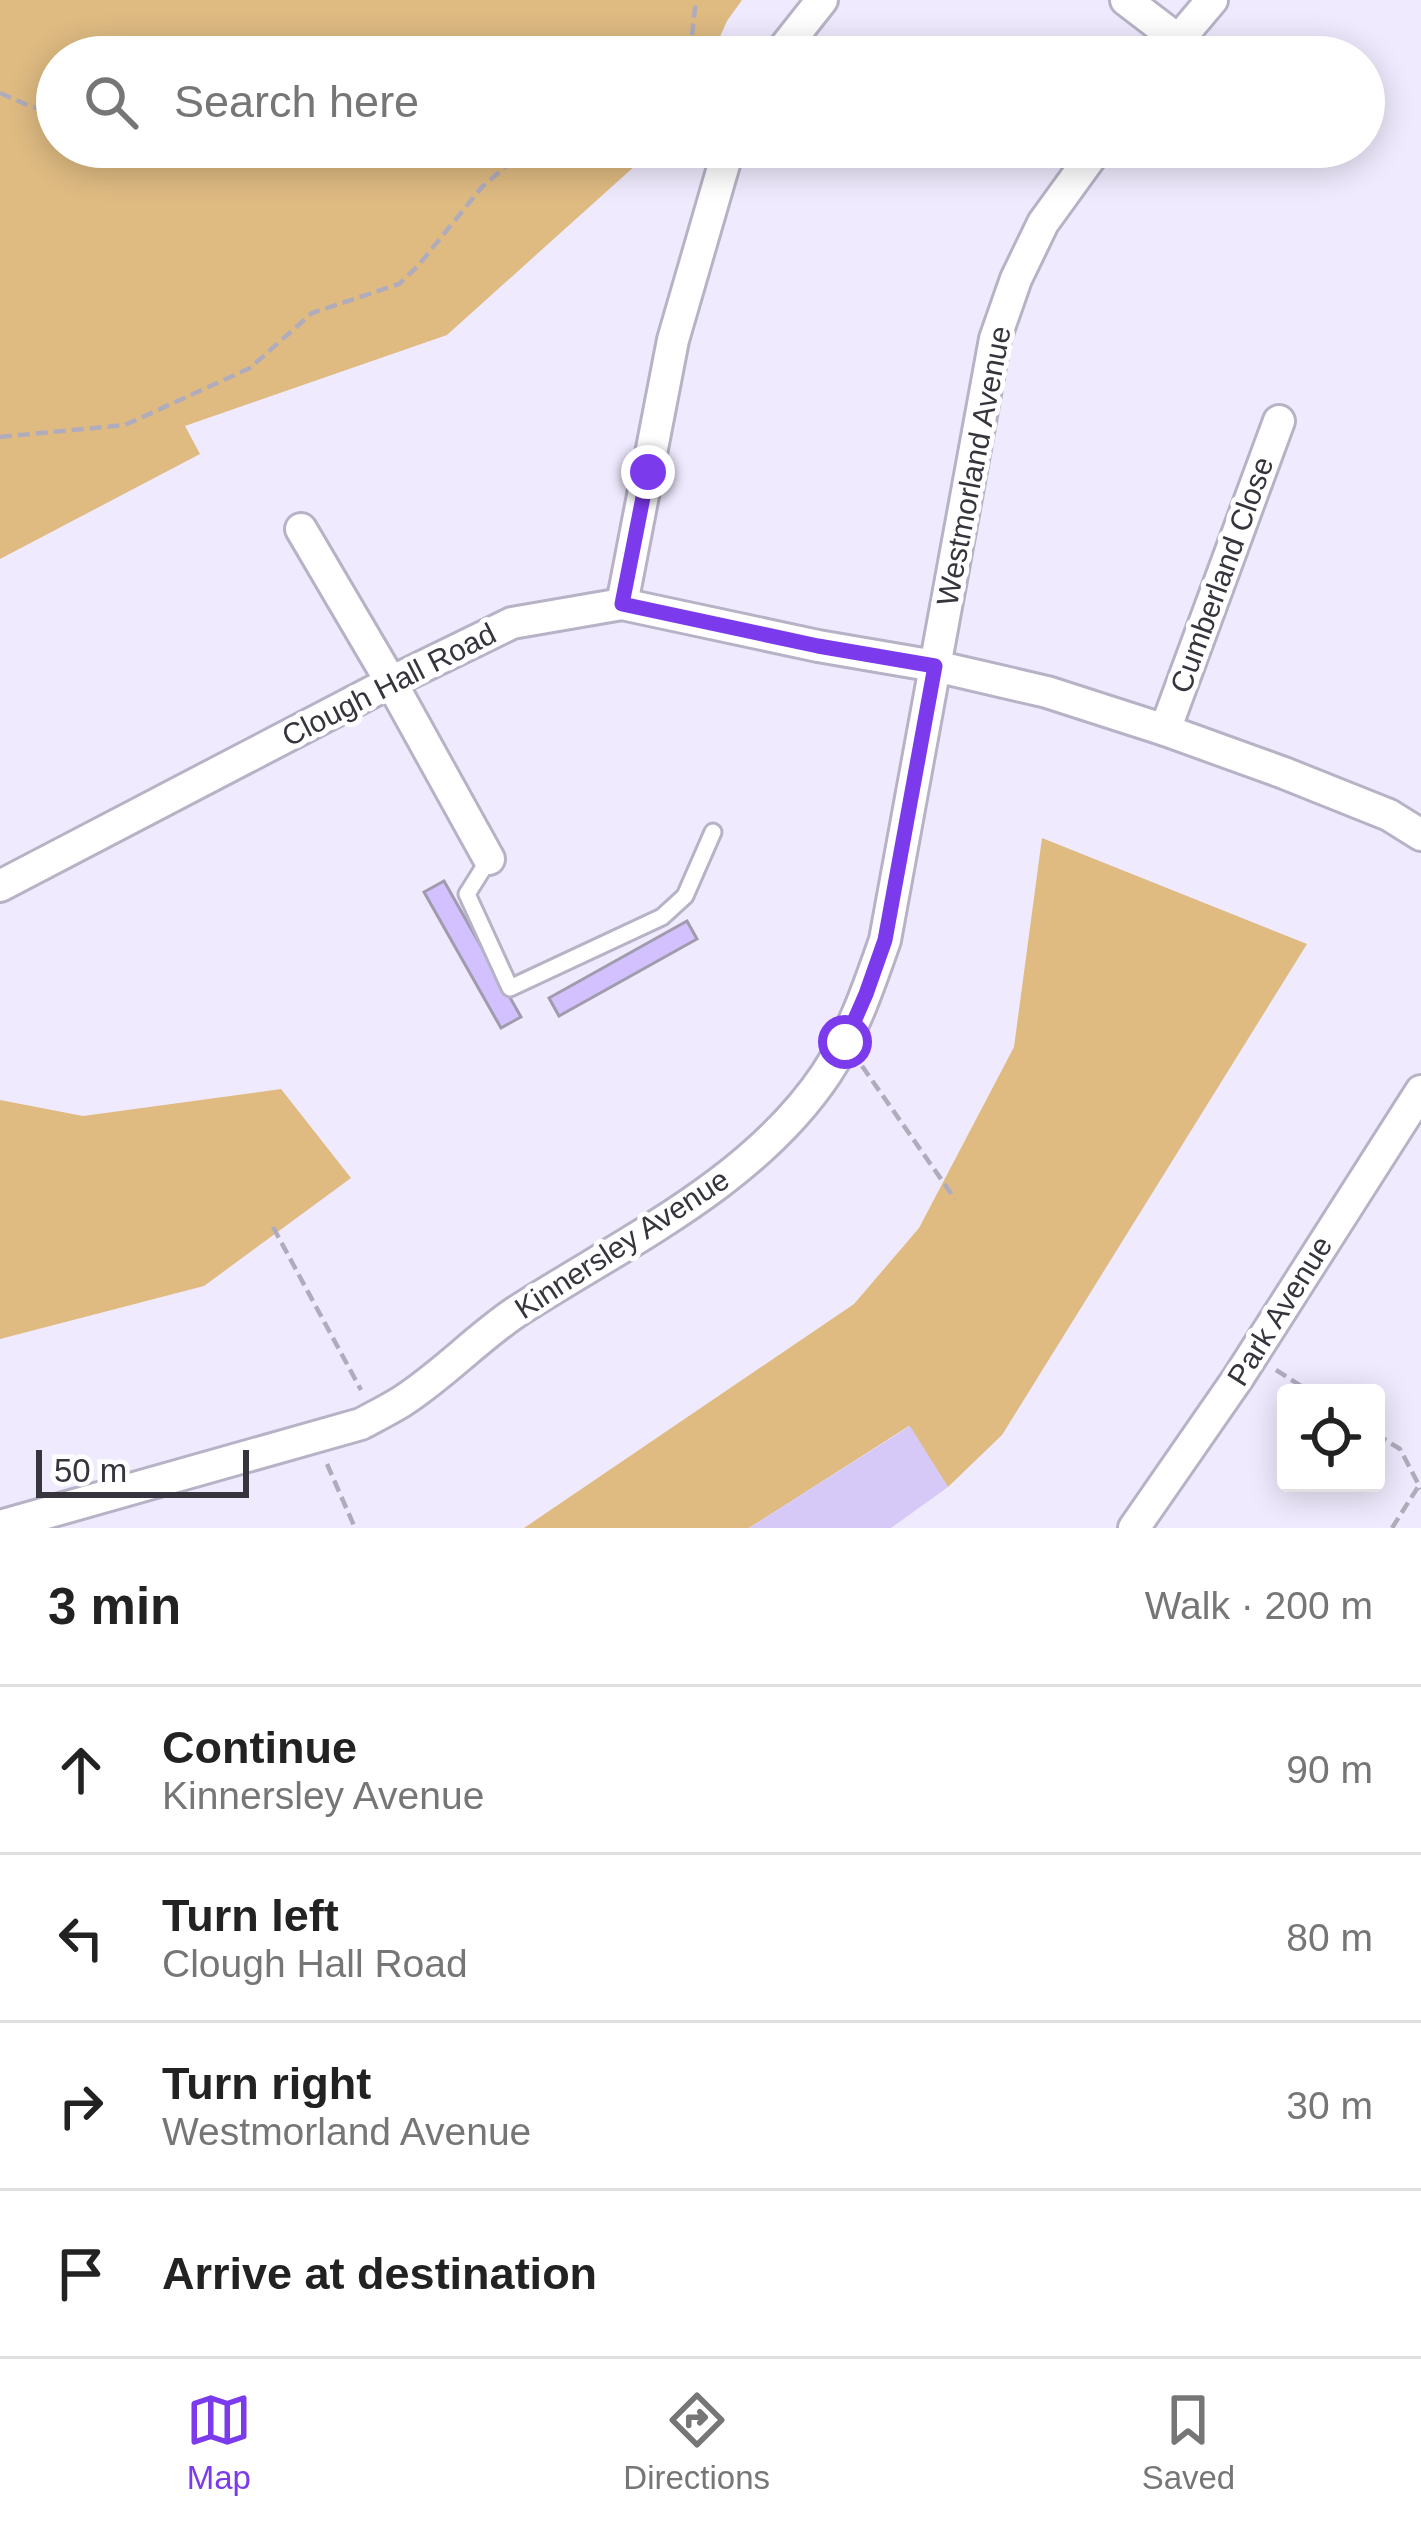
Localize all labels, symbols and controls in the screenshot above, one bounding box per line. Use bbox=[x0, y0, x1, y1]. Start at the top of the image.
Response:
search box bbox=[36, 36, 1385, 168]
icon: search bbox=[78, 69, 144, 135]
text: Search here bbox=[174, 76, 419, 127]
street label: Westmorland Avenue bbox=[930, 323, 1017, 608]
route end bbox=[621, 445, 675, 499]
street label: Cumberland Close bbox=[1164, 452, 1280, 697]
street label: Clough Hall Road bbox=[277, 616, 501, 753]
route start bbox=[818, 1015, 872, 1069]
street label: Kinnersley Avenue bbox=[509, 1162, 735, 1325]
street label: Park Avenue bbox=[1221, 1230, 1339, 1391]
map controls bbox=[1277, 1384, 1385, 1492]
button: locate bbox=[1277, 1384, 1385, 1492]
scale bar bbox=[36, 1444, 249, 1497]
text: 50 m bbox=[54, 1452, 127, 1489]
text: 3 min bbox=[48, 1578, 181, 1635]
text: Walk · 200 m bbox=[1145, 1584, 1373, 1627]
text: Continue bbox=[162, 1722, 357, 1773]
icon: ahead bbox=[48, 1737, 114, 1803]
text: 90 m bbox=[1286, 1748, 1373, 1791]
text: Kinnersley Avenue bbox=[162, 1774, 484, 1817]
text: Turn left bbox=[162, 1890, 339, 1941]
icon: left bbox=[48, 1905, 114, 1971]
text: 80 m bbox=[1286, 1916, 1373, 1959]
text: Clough Hall Road bbox=[162, 1942, 468, 1985]
text: Turn right bbox=[162, 2058, 371, 2109]
icon: right bbox=[48, 2073, 114, 2139]
text: 30 m bbox=[1286, 2084, 1373, 2127]
text: Westmorland Avenue bbox=[162, 2110, 531, 2153]
icon: arrive bbox=[48, 2241, 114, 2307]
text: Arrive at destination bbox=[162, 2248, 597, 2299]
tab: Map bbox=[186, 2387, 252, 2497]
tab: Directions bbox=[623, 2387, 770, 2497]
tab: Saved bbox=[1142, 2387, 1235, 2497]

